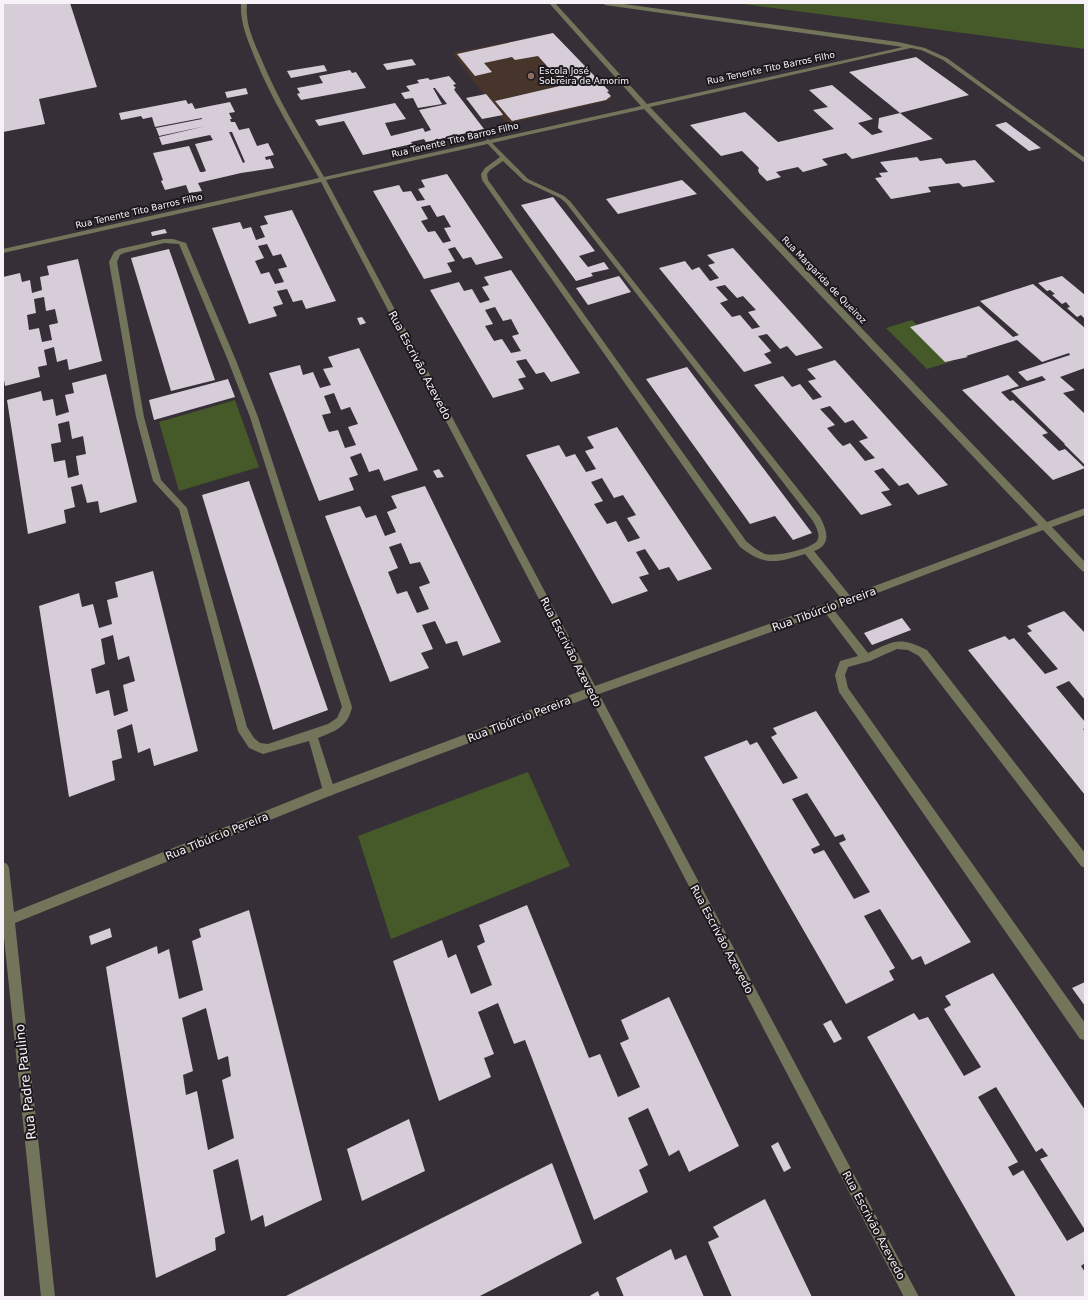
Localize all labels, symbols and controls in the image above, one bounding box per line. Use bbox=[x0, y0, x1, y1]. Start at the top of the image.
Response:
street label: Rua Tenente Tito Barros Filho bbox=[706, 49, 836, 86]
place label: Escola José Sobreira de Amorim bbox=[539, 66, 629, 86]
marker: Escola José Sobreira de Amorim bbox=[526, 71, 536, 81]
street label: Rua Tenente Tito Barros Filho bbox=[390, 120, 520, 160]
street label: Rua Tenente Tito Barros Filho bbox=[74, 191, 204, 231]
street label: Rua Margarida de Queiroz bbox=[780, 234, 868, 326]
street label: Rua Escrivão Azevedo bbox=[385, 309, 454, 422]
street label: Rua Tibúrcio Pereira bbox=[770, 585, 878, 634]
street label: Rua Escrivão Azevedo bbox=[537, 595, 604, 709]
street label: Rua Tibúrcio Pereira bbox=[466, 694, 573, 745]
street label: Rua Tibúrcio Pereira bbox=[164, 810, 271, 863]
street label: Rua Escrivão Azevedo bbox=[687, 883, 756, 996]
street label: Rua Padre Paulino bbox=[12, 1023, 39, 1141]
street label: Rua Escrivão Azevedo bbox=[839, 1169, 908, 1282]

